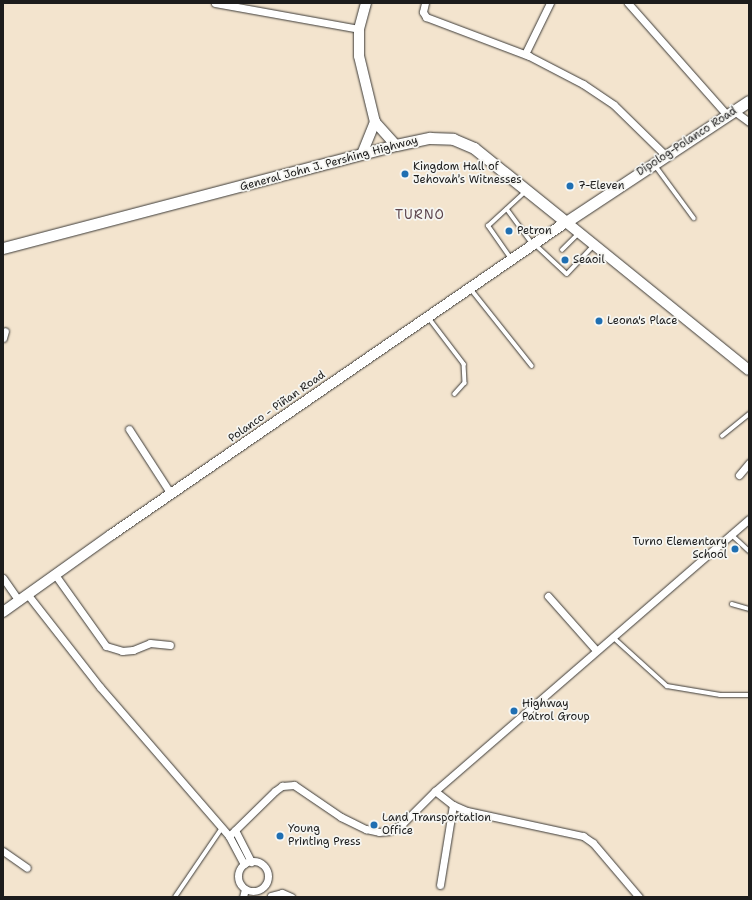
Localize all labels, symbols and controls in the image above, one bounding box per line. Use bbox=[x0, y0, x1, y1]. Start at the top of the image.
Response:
street label: Dipolog-Polanco Road bbox=[634, 105, 740, 179]
street label: General John J. Pershing Highway bbox=[239, 134, 419, 194]
place label: Kingdom Hall of Jehovah's Witnesses bbox=[413, 161, 522, 187]
marker: Kingdom Hall of Jehovah's Witnesses bbox=[400, 169, 410, 179]
place label: 7-Eleven bbox=[578, 179, 624, 193]
marker: 7-Eleven bbox=[565, 181, 575, 191]
district label: TURNO bbox=[395, 207, 445, 223]
place label: Petron bbox=[517, 224, 552, 238]
marker: Petron bbox=[504, 226, 514, 236]
place label: Seaoil bbox=[573, 253, 605, 267]
marker: Seaoil bbox=[560, 255, 570, 265]
place label: Leona's Place bbox=[607, 314, 677, 328]
marker: Leona's Place bbox=[594, 316, 604, 326]
street label: Polanco - Piñan Road bbox=[226, 369, 328, 445]
place label: Turno Elementary School bbox=[633, 536, 727, 562]
marker: Turno Elementary School bbox=[730, 544, 740, 554]
place label: Highway Patrol Group bbox=[522, 698, 590, 724]
marker: Highway Patrol Group bbox=[509, 706, 519, 716]
place label: Land Transportation Office bbox=[382, 812, 491, 838]
marker: Land Transportation Office bbox=[369, 820, 379, 830]
place label: Young Printing Press bbox=[288, 823, 361, 849]
marker: Young Printing Press bbox=[275, 831, 285, 841]

